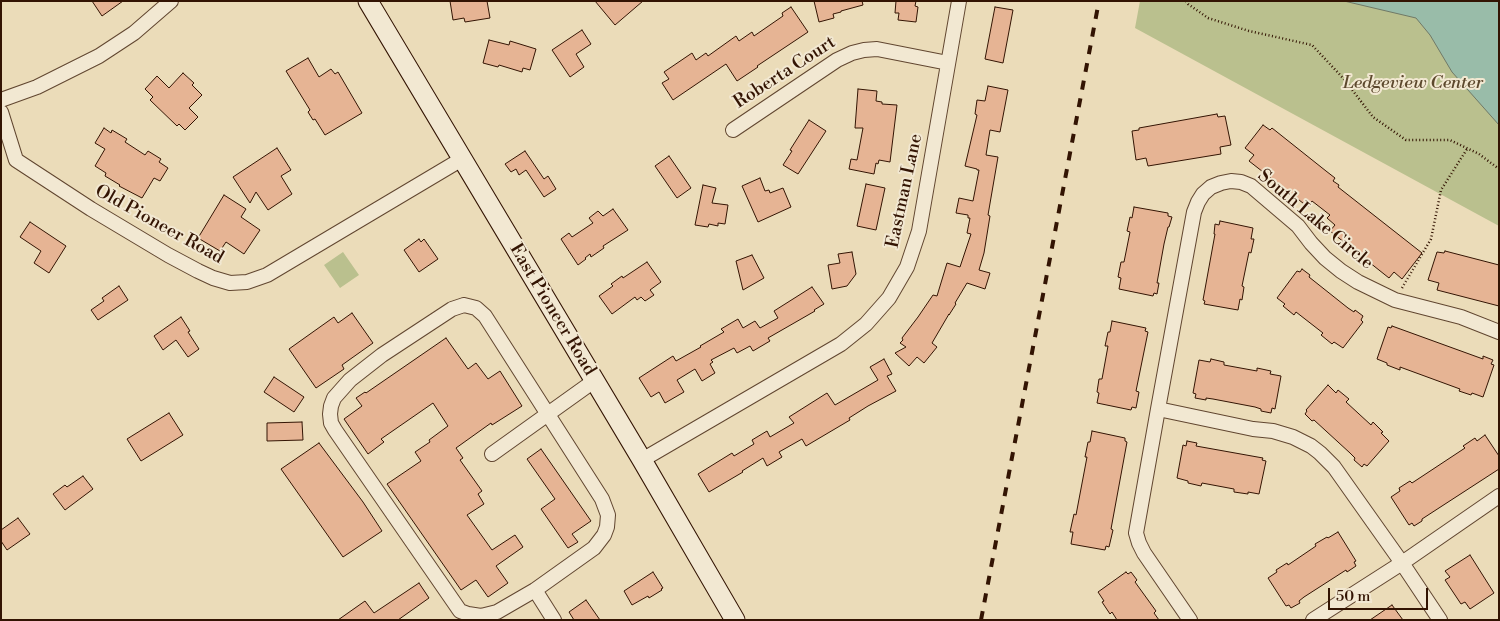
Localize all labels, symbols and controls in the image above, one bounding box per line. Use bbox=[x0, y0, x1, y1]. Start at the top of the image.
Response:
street label: Roberta Court bbox=[730, 32, 840, 114]
park label: Ledgeview Center bbox=[1343, 73, 1483, 95]
street label: Eastman Lane bbox=[882, 132, 928, 250]
street label: South Lake Circle bbox=[1253, 165, 1377, 275]
street label: Old Pioneer Road bbox=[91, 181, 227, 269]
street label: East Pioneer Road bbox=[504, 240, 600, 380]
scale bar bbox=[1330, 578, 1430, 610]
text: 50 m bbox=[1336, 587, 1370, 606]

